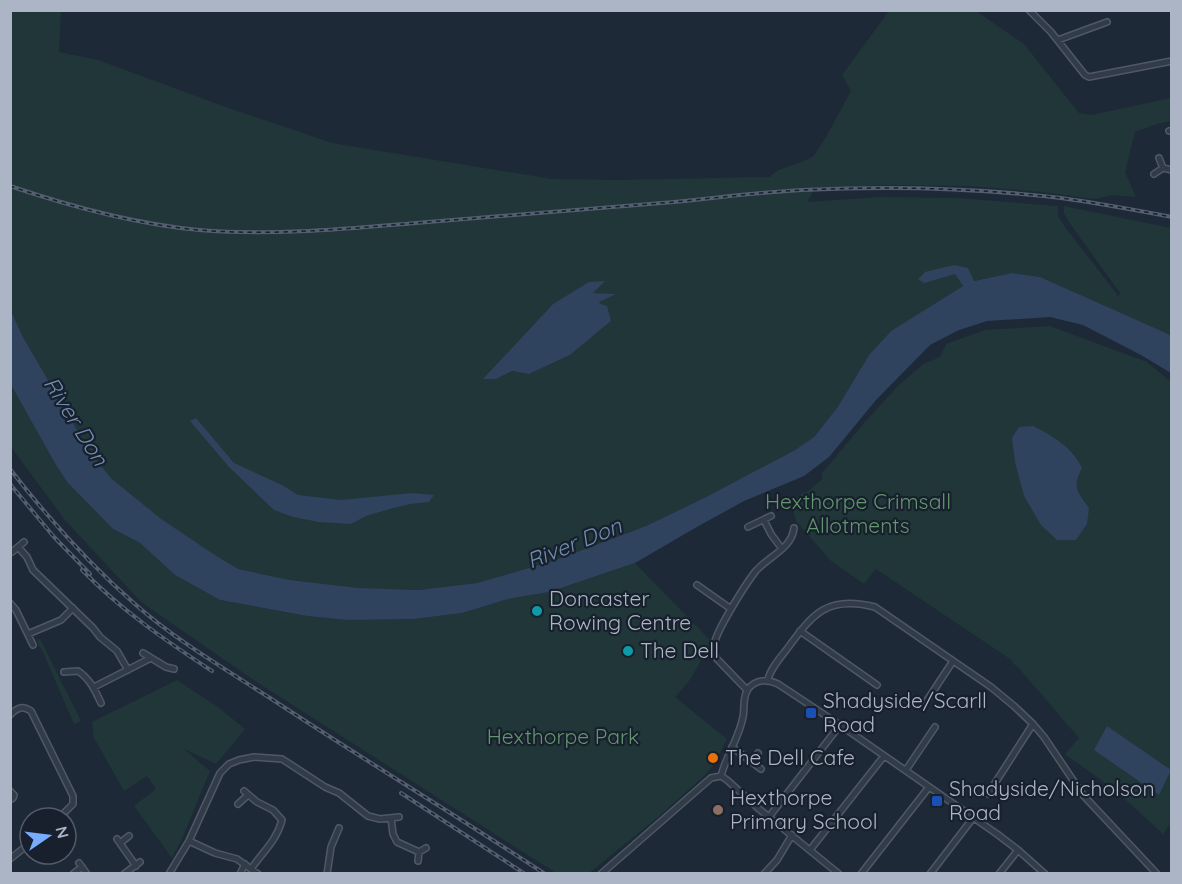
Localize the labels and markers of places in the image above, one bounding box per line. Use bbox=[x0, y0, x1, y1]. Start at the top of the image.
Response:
place label: Doncaster Rowing Centre bbox=[549, 585, 691, 635]
marker: Doncaster Rowing Centre bbox=[530, 604, 544, 618]
place label: The Dell bbox=[640, 637, 719, 663]
marker: The Dell bbox=[621, 644, 635, 658]
place label: Shadyside/Scarll Road bbox=[823, 687, 987, 737]
marker: Shadyside/Scarll Road bbox=[804, 706, 818, 720]
place label: The Dell Cafe bbox=[725, 744, 855, 770]
marker: The Dell Cafe bbox=[706, 751, 720, 765]
place label: Shadyside/Nicholson Road bbox=[949, 775, 1155, 825]
place label: Hexthorpe Primary School bbox=[730, 784, 878, 834]
marker: Shadyside/Nicholson Road bbox=[930, 794, 944, 808]
marker: Hexthorpe Primary School bbox=[711, 803, 725, 817]

